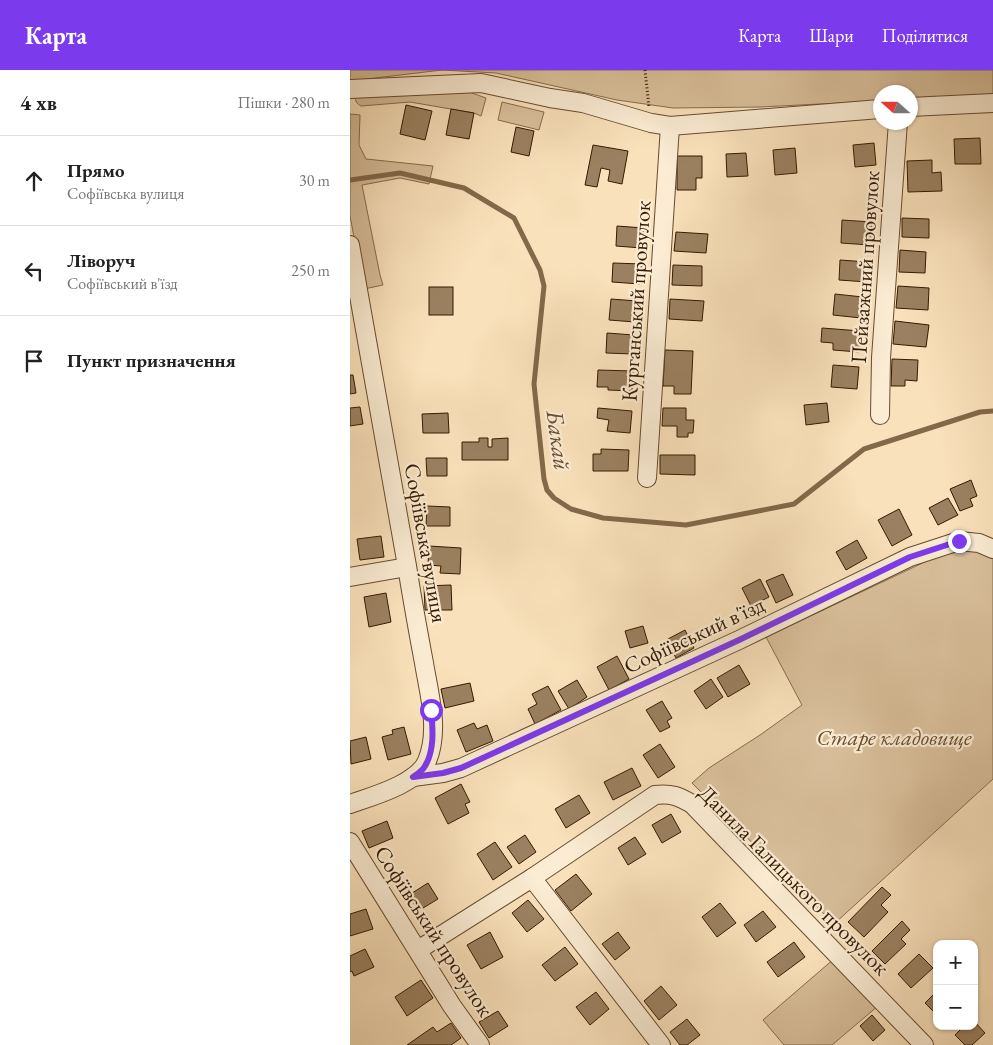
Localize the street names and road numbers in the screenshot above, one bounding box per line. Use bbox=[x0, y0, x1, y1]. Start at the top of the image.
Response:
street label: Пейзажний провулок bbox=[844, 169, 886, 364]
street label: Курганський провулок bbox=[615, 199, 658, 403]
street label: Софіївська вулиця bbox=[398, 461, 454, 625]
street label: Софіївський в'їзд bbox=[619, 590, 769, 680]
street label: Данила Галицького провулок bbox=[692, 778, 896, 982]
street label: Софіївський провулок bbox=[368, 840, 500, 1022]

